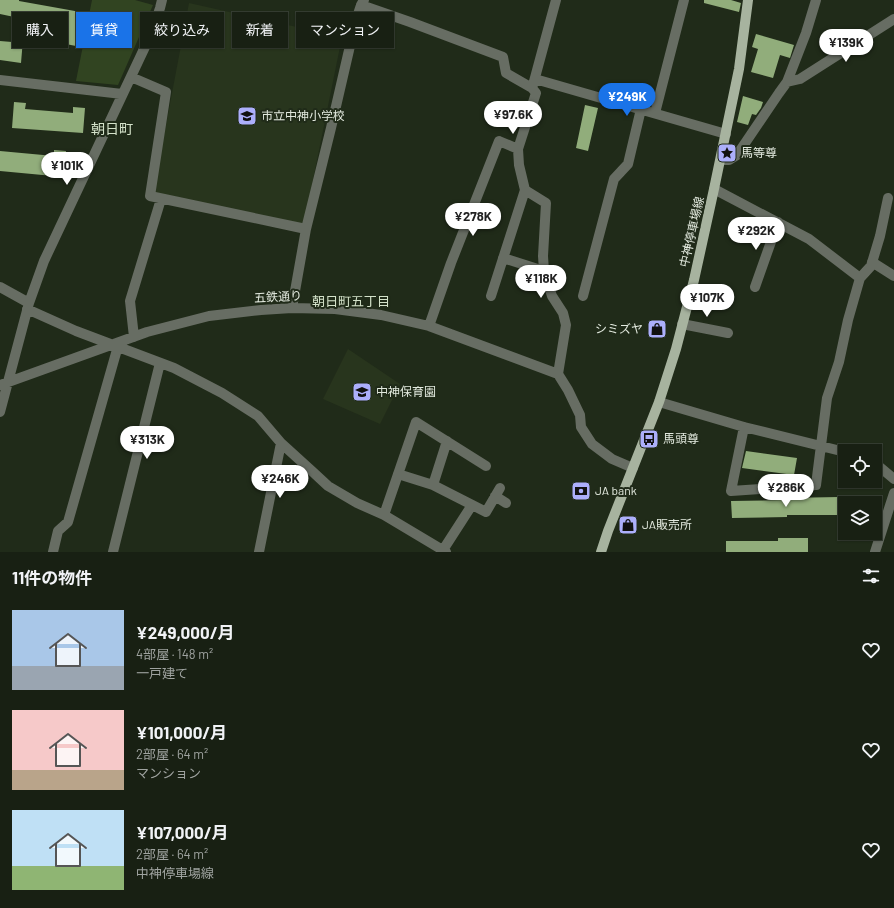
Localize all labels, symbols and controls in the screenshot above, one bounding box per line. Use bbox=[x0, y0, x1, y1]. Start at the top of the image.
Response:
chip: 購入 bbox=[12, 12, 68, 48]
chip: 賃貸 bbox=[76, 12, 132, 48]
chip: 絞り込み bbox=[140, 12, 224, 48]
chip: 新着 bbox=[232, 12, 288, 48]
chip: マンション bbox=[296, 12, 394, 48]
pin: ¥139K bbox=[818, 29, 874, 63]
text: ¥139K bbox=[828, 34, 864, 50]
pin: ¥249K bbox=[599, 83, 655, 117]
text: ¥249K bbox=[607, 88, 647, 104]
pin: ¥97.6K bbox=[480, 101, 546, 135]
school or university icon: 市立中神小学校 bbox=[236, 105, 258, 127]
text: ¥97.6K bbox=[493, 106, 533, 122]
place label: 市立中神小学校 bbox=[261, 108, 345, 122]
district label: 朝日町 bbox=[91, 120, 133, 137]
place icon: 馬等尊 bbox=[716, 142, 738, 164]
place label: 馬等尊 bbox=[741, 145, 777, 159]
pin: ¥101K bbox=[39, 152, 95, 186]
text: ¥101K bbox=[50, 157, 84, 173]
street label: 中神停車場線 bbox=[676, 195, 706, 268]
pin: ¥278K bbox=[445, 203, 501, 237]
text: ¥278K bbox=[454, 208, 492, 224]
pin: ¥292K bbox=[728, 217, 784, 251]
text: ¥292K bbox=[737, 222, 775, 238]
pin: ¥118K bbox=[513, 265, 569, 299]
text: ¥118K bbox=[524, 270, 558, 286]
pin: ¥107K bbox=[679, 284, 735, 318]
street label: 五鉄通り bbox=[254, 288, 302, 304]
text: ¥107K bbox=[689, 289, 725, 305]
district label: 朝日町五丁目 bbox=[312, 293, 390, 309]
shop icon: シミズヤ bbox=[646, 318, 668, 340]
place label: シミズヤ bbox=[595, 321, 643, 335]
school or university icon: 中神保育園 bbox=[351, 381, 373, 403]
place label: 中神保育園 bbox=[376, 384, 436, 398]
pin: ¥313K bbox=[119, 426, 175, 460]
bus stop icon: 馬頭尊 bbox=[638, 428, 660, 450]
text: ¥313K bbox=[129, 431, 165, 447]
place label: 馬頭尊 bbox=[663, 431, 699, 445]
map controls bbox=[838, 444, 882, 540]
button: locate bbox=[838, 444, 882, 488]
pin: ¥246K bbox=[252, 465, 308, 499]
text: ¥246K bbox=[260, 470, 300, 486]
pin: ¥286K bbox=[758, 474, 814, 508]
text: ¥286K bbox=[767, 479, 805, 495]
bank icon: JA bank bbox=[570, 480, 592, 502]
place label: JA bank bbox=[595, 483, 637, 497]
button: layers bbox=[838, 496, 882, 540]
shop icon: JA販売所 bbox=[617, 514, 639, 536]
place label: JA販売所 bbox=[642, 517, 692, 531]
icon: filters bbox=[860, 565, 882, 587]
text: 11件の物件 bbox=[12, 567, 92, 587]
text: ¥249,000/月 bbox=[136, 622, 235, 642]
icon: home bbox=[44, 626, 92, 674]
icon: heart bbox=[860, 639, 882, 661]
text: 4部屋 · 148 m² bbox=[136, 646, 213, 662]
text: 一戸建て bbox=[136, 665, 188, 681]
text: ¥101,000/月 bbox=[136, 722, 227, 742]
icon: home bbox=[44, 726, 92, 774]
icon: heart bbox=[860, 739, 882, 761]
text: 2部屋 · 64 m² bbox=[136, 746, 208, 762]
text: マンション bbox=[136, 765, 201, 781]
text: ¥107,000/月 bbox=[136, 822, 229, 842]
icon: home bbox=[44, 826, 92, 874]
icon: heart bbox=[860, 839, 882, 861]
text: 2部屋 · 64 m² bbox=[136, 846, 208, 862]
text: 中神停車場線 bbox=[136, 865, 214, 881]

